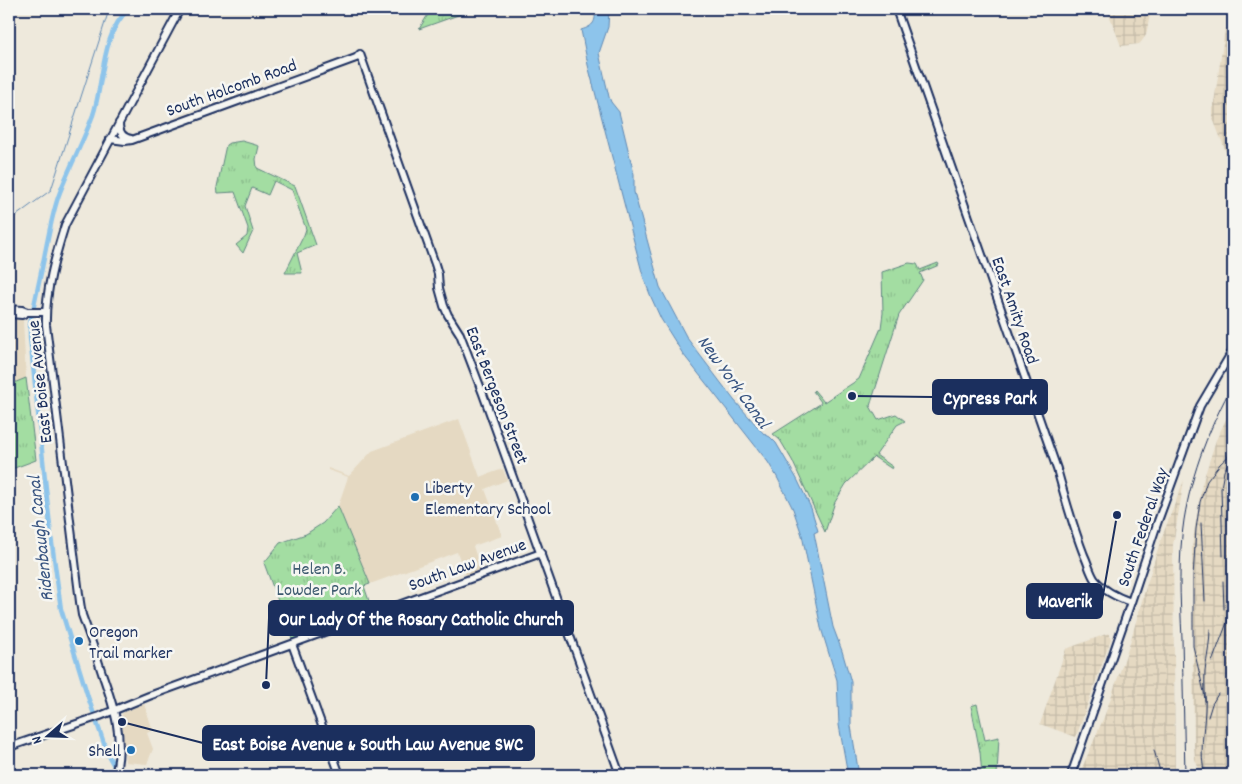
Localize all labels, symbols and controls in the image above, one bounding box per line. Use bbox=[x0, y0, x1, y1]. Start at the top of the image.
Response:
street label: South Holcomb Road bbox=[163, 54, 301, 125]
street label: East Amity Road bbox=[984, 254, 1044, 368]
street label: East Boise Avenue bbox=[23, 319, 60, 445]
street label: East Bergeson Street bbox=[458, 323, 534, 469]
water label: New York Canal bbox=[689, 331, 776, 436]
callout: Cypress Park bbox=[933, 380, 1047, 414]
text: Cypress Park bbox=[943, 387, 1037, 414]
street label: South Federal Way bbox=[1112, 464, 1177, 591]
water label: Ridenbaugh Canal bbox=[22, 473, 62, 603]
place label: Liberty Elementary School bbox=[425, 477, 552, 523]
marker: Liberty Elementary School bbox=[409, 491, 421, 503]
street label: South Law Avenue bbox=[406, 533, 530, 599]
park label: Helen B. Lowder Park bbox=[277, 558, 361, 604]
callout: Maverik bbox=[1027, 584, 1102, 618]
text: Maverik bbox=[1038, 590, 1093, 617]
callout: Our Lady Of the Rosary Catholic Church bbox=[269, 601, 573, 635]
text: Our Lady Of the Rosary Catholic Church bbox=[279, 608, 563, 635]
place label: Oregon Trail marker bbox=[89, 621, 173, 667]
marker: Oregon Trail marker bbox=[73, 635, 85, 647]
north arrow bbox=[22, 712, 72, 762]
callout: East Boise Avenue & South Law Avenue SWC bbox=[203, 726, 534, 760]
text: N bbox=[27, 733, 48, 746]
text: East Boise Avenue & South Law Avenue SWC bbox=[213, 733, 524, 760]
place label: Shell bbox=[88, 740, 122, 765]
marker: Shell bbox=[125, 744, 137, 756]

